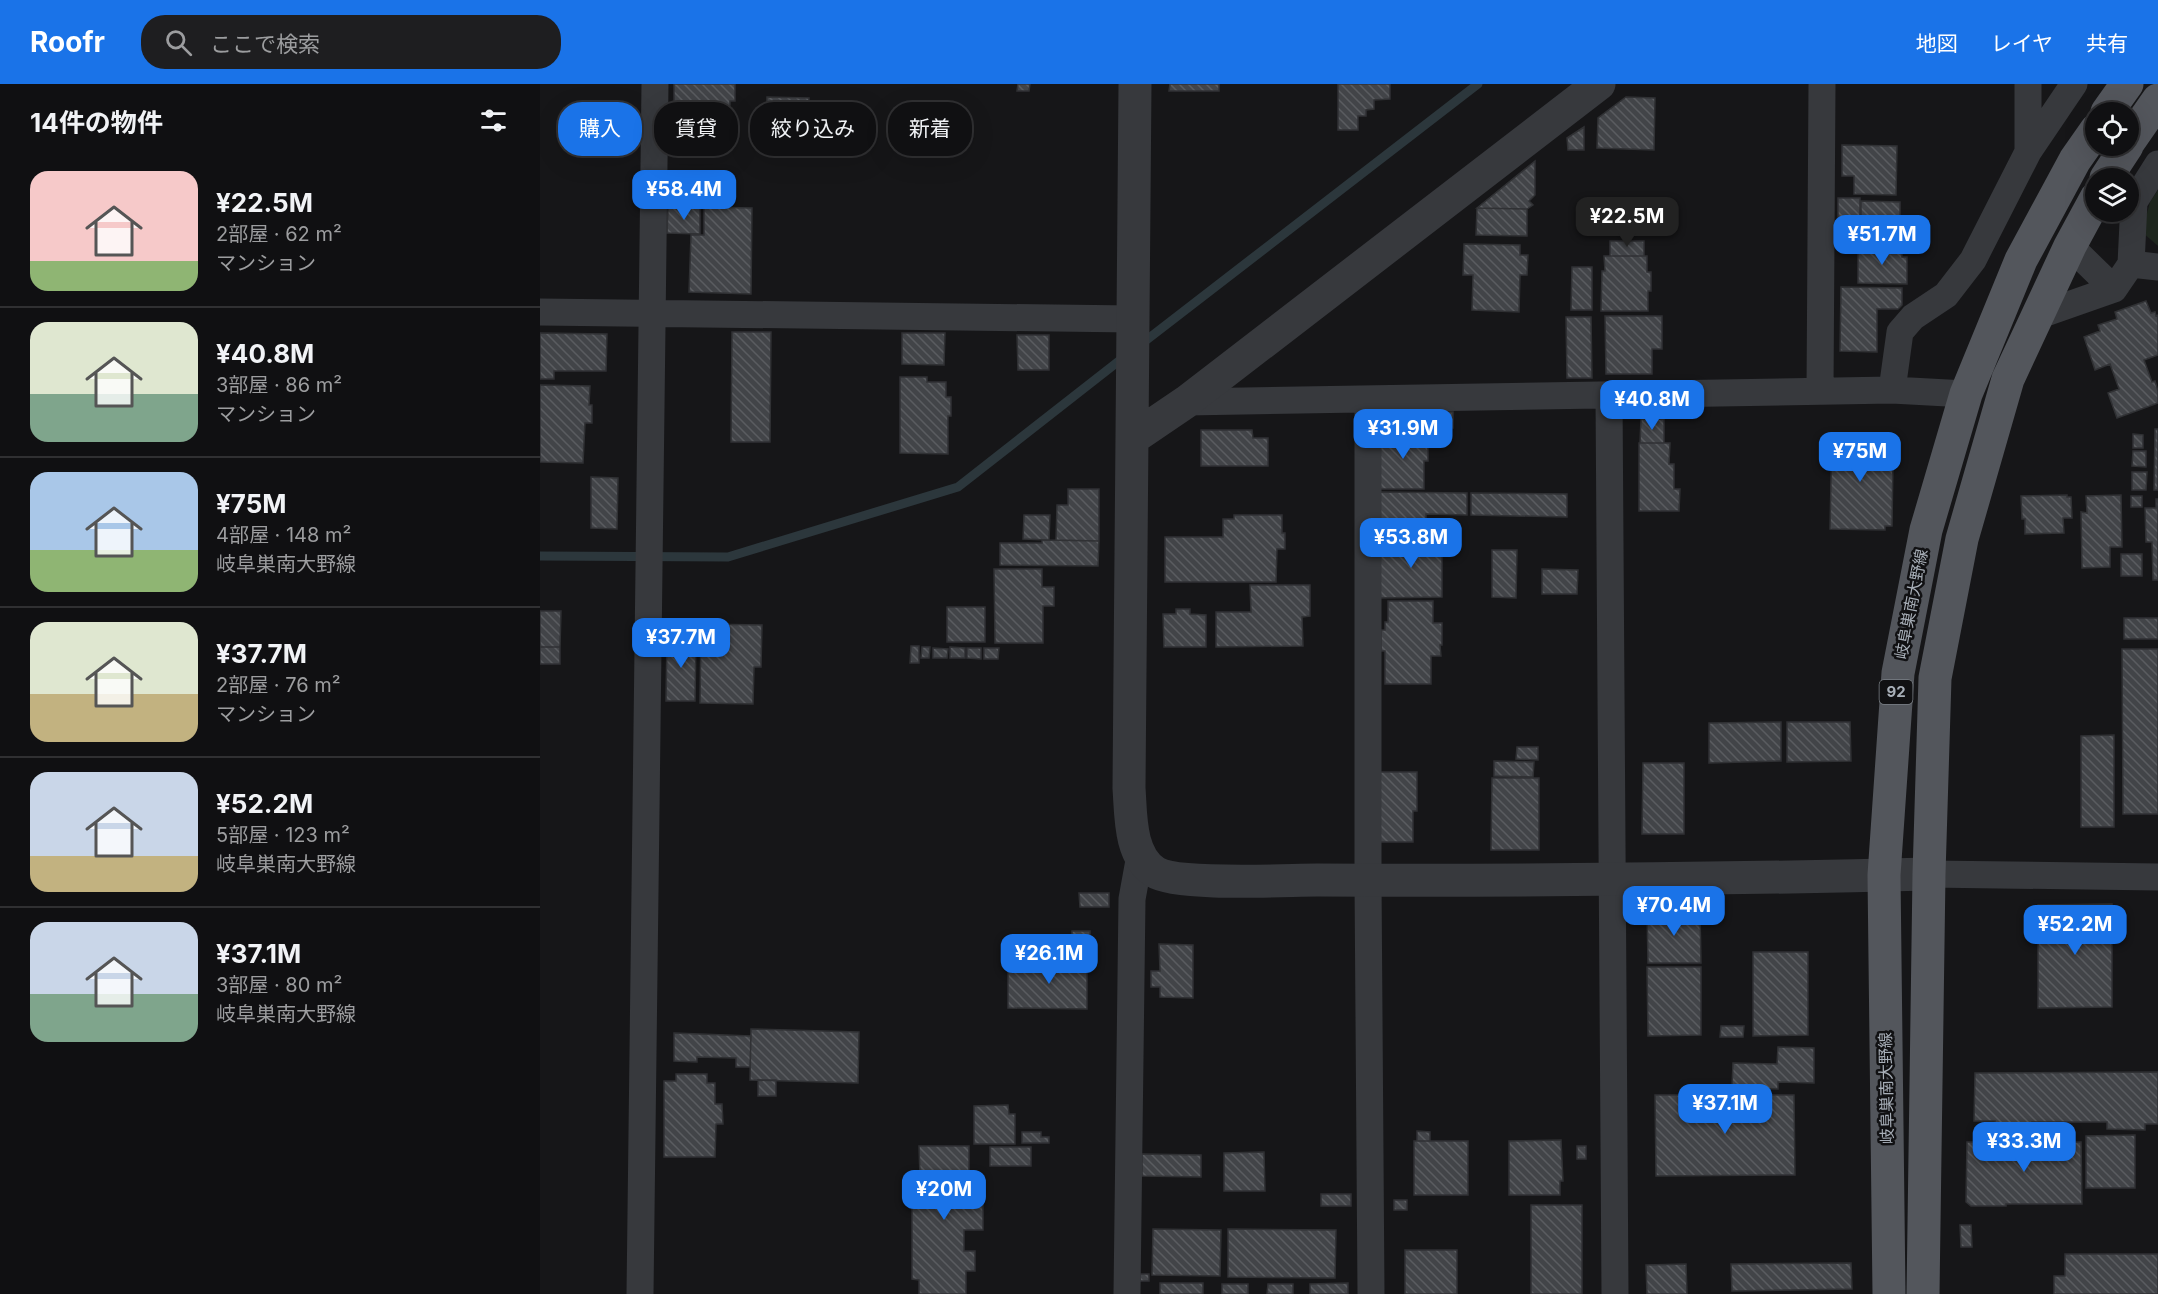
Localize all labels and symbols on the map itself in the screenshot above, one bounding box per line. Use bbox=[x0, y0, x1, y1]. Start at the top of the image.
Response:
pin: ¥58.4M bbox=[635, 170, 733, 221]
pin: ¥22.5M bbox=[1578, 197, 1676, 248]
pin: ¥51.7M bbox=[1833, 215, 1931, 266]
pin: ¥40.8M bbox=[1603, 380, 1701, 431]
pin: ¥31.9M bbox=[1354, 409, 1452, 460]
pin: ¥75M bbox=[1824, 432, 1896, 483]
pin: ¥53.8M bbox=[1362, 518, 1460, 569]
street label: 岐阜巣南大野線 bbox=[1890, 547, 1932, 661]
pin: ¥37.7M bbox=[632, 618, 730, 669]
road number: 92 bbox=[1880, 680, 1912, 704]
pin: ¥70.4M bbox=[1625, 886, 1723, 937]
pin: ¥52.2M bbox=[2026, 905, 2124, 956]
pin: ¥26.1M bbox=[1000, 934, 1098, 985]
street label: 岐阜巣南大野線 bbox=[1875, 1032, 1897, 1144]
pin: ¥37.1M bbox=[1676, 1084, 1774, 1135]
pin: ¥33.3M bbox=[1975, 1122, 2073, 1173]
pin: ¥20M bbox=[908, 1170, 980, 1221]

